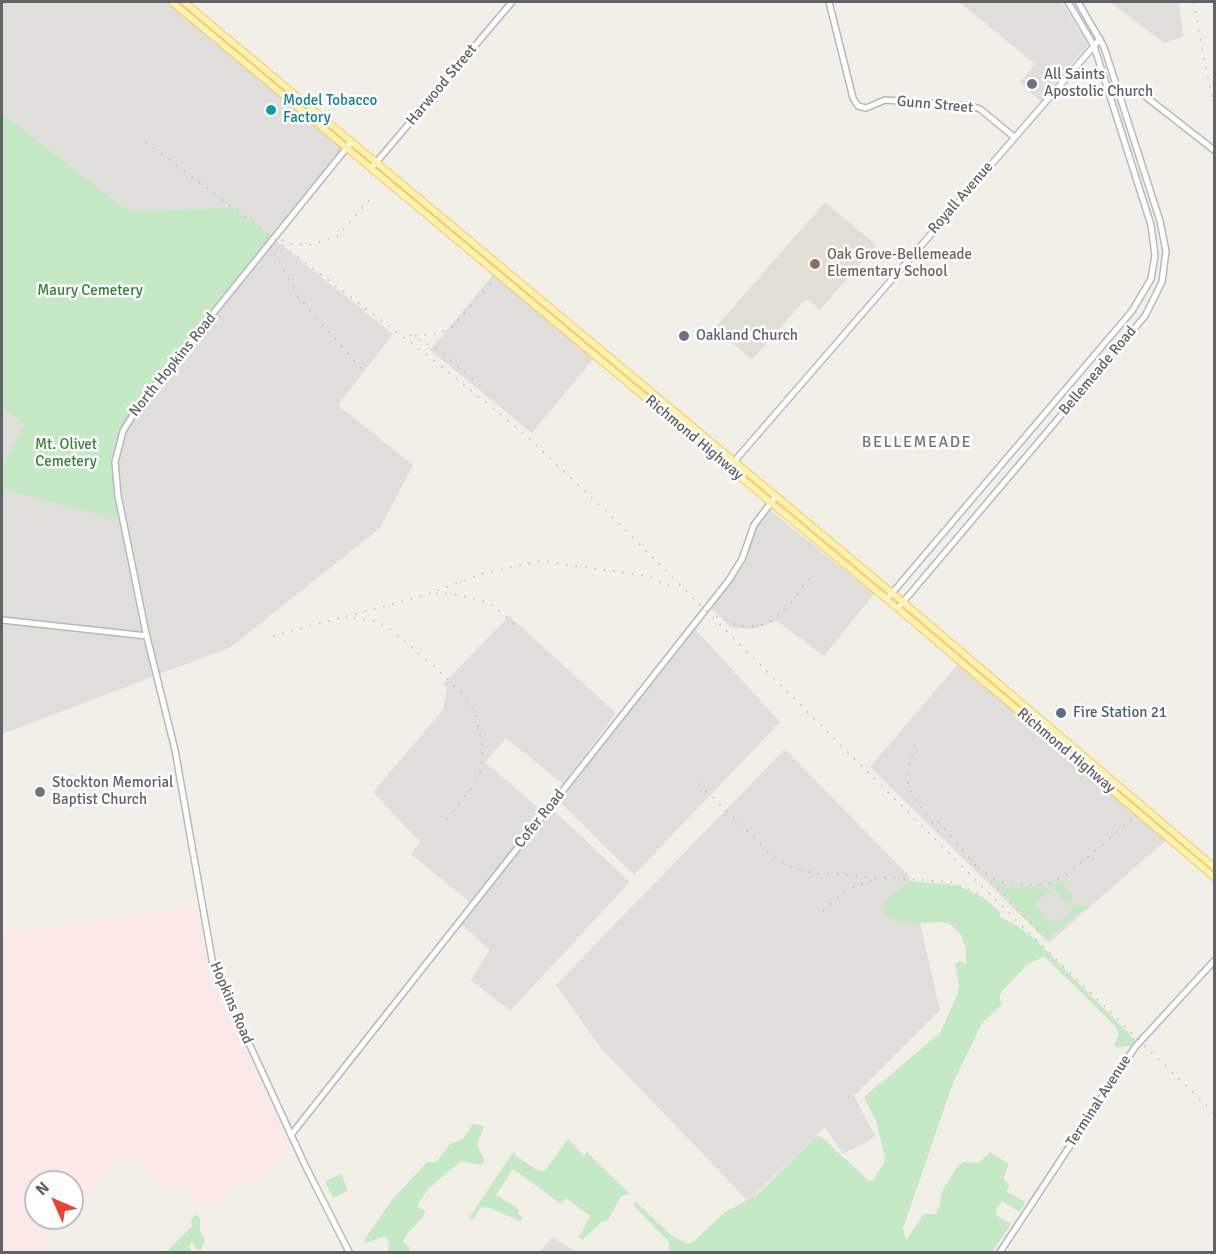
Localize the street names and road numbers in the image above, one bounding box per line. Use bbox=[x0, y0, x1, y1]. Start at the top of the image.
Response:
street label: Harwood Street bbox=[403, 41, 481, 129]
street label: Gunn Street bbox=[896, 93, 974, 117]
street label: Royall Avenue bbox=[925, 158, 997, 238]
street label: North Hopkins Road bbox=[126, 310, 220, 420]
street label: Bellemeade Road bbox=[1056, 323, 1140, 419]
street label: Richmond Highway bbox=[641, 392, 747, 484]
street label: Richmond Highway bbox=[1013, 705, 1119, 797]
street label: Cofer Road bbox=[511, 786, 569, 852]
street label: Hopkins Road bbox=[206, 959, 256, 1047]
street label: Terminal Avenue bbox=[1063, 1052, 1135, 1150]

